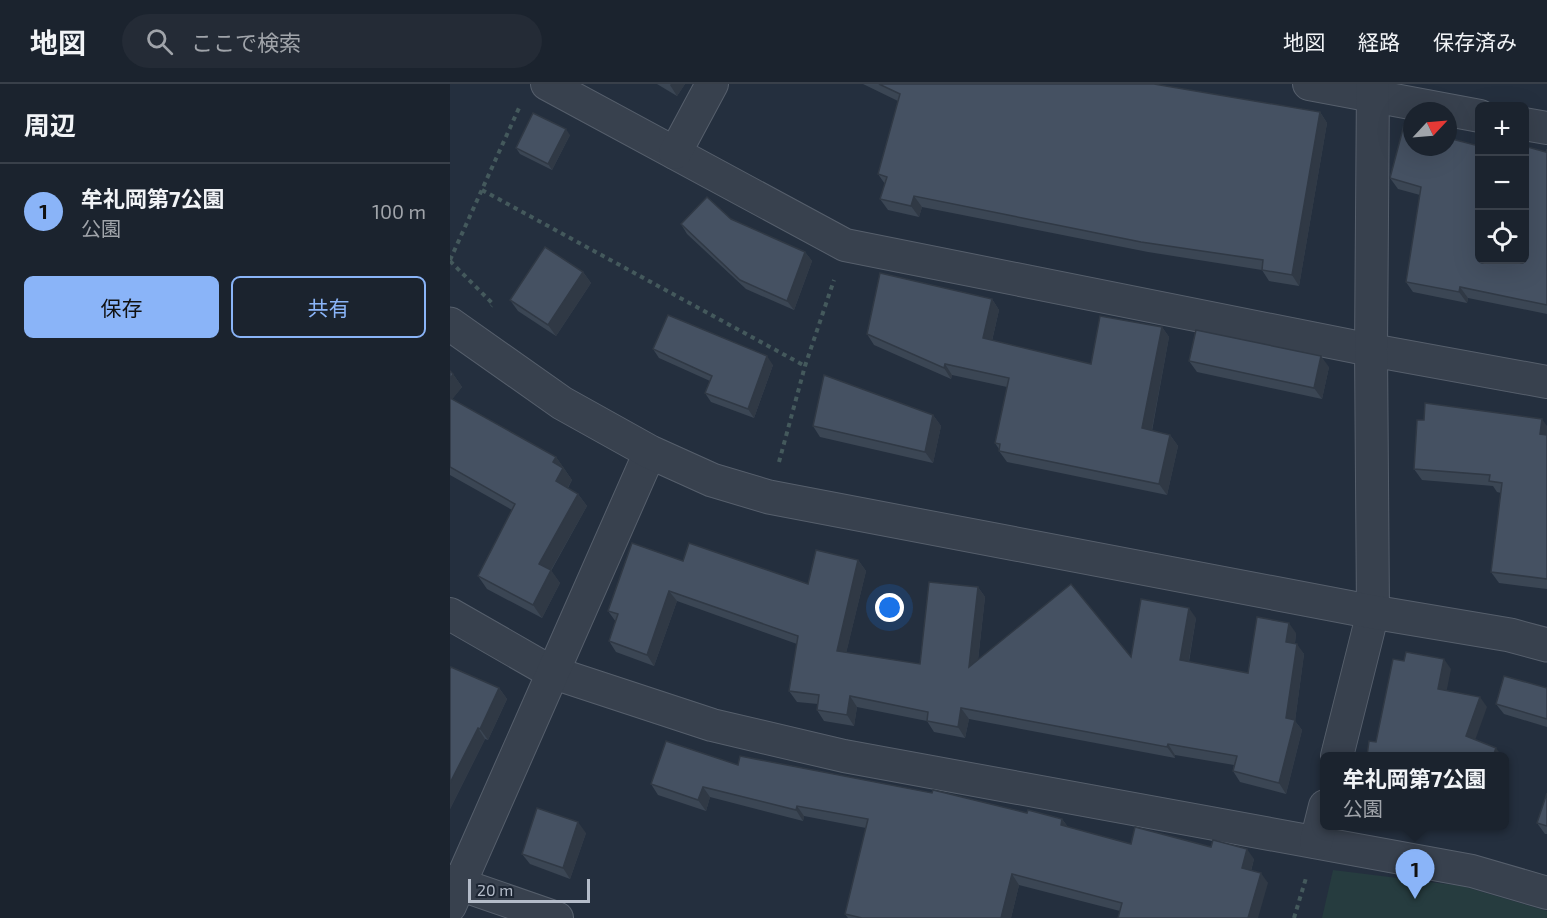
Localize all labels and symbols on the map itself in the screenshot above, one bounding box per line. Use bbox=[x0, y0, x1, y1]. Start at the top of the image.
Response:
north arrow bbox=[1403, 102, 1457, 156]
your location bbox=[875, 593, 904, 622]
pin: 1 bbox=[1396, 850, 1434, 899]
scale bar bbox=[468, 876, 590, 904]

